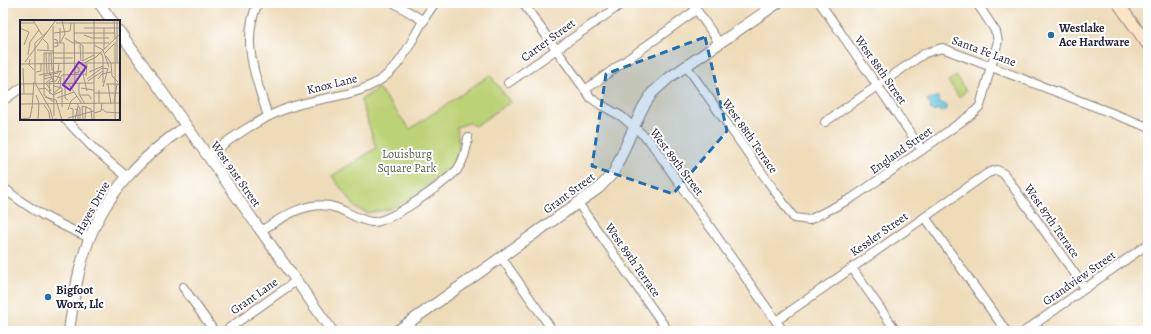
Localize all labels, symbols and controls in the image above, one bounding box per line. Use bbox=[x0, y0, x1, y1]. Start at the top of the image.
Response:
street label: Carter Street bbox=[518, 15, 578, 65]
inset map bbox=[20, 20, 120, 120]
place label: Westlake Ace Hardware bbox=[1058, 20, 1130, 50]
marker: Westlake Ace Hardware bbox=[1046, 30, 1056, 40]
street label: West 88th Street bbox=[851, 32, 911, 108]
street label: Santa Fe Lane bbox=[950, 32, 1018, 70]
street label: Knox Lane bbox=[305, 70, 359, 98]
street label: West 88th Terrace bbox=[718, 95, 782, 176]
street label: England Street bbox=[867, 123, 935, 177]
street label: West 89th Street bbox=[646, 124, 708, 199]
street label: West 91st Street bbox=[207, 137, 265, 210]
park label: Louisburg Square Park bbox=[377, 146, 437, 176]
street label: Grant Street bbox=[540, 169, 598, 217]
street label: Hayes Drive bbox=[71, 178, 113, 238]
street label: West 87th Terrace bbox=[1020, 180, 1083, 261]
street label: Kessler Street bbox=[847, 208, 911, 260]
street label: West 89th Terrace bbox=[601, 219, 665, 300]
street label: Grandview Street bbox=[1039, 247, 1119, 309]
street label: Grant Lane bbox=[227, 274, 281, 318]
place label: Bigfoot Worx, Llc bbox=[55, 282, 104, 312]
marker: Bigfoot Worx, Llc bbox=[43, 292, 53, 302]

